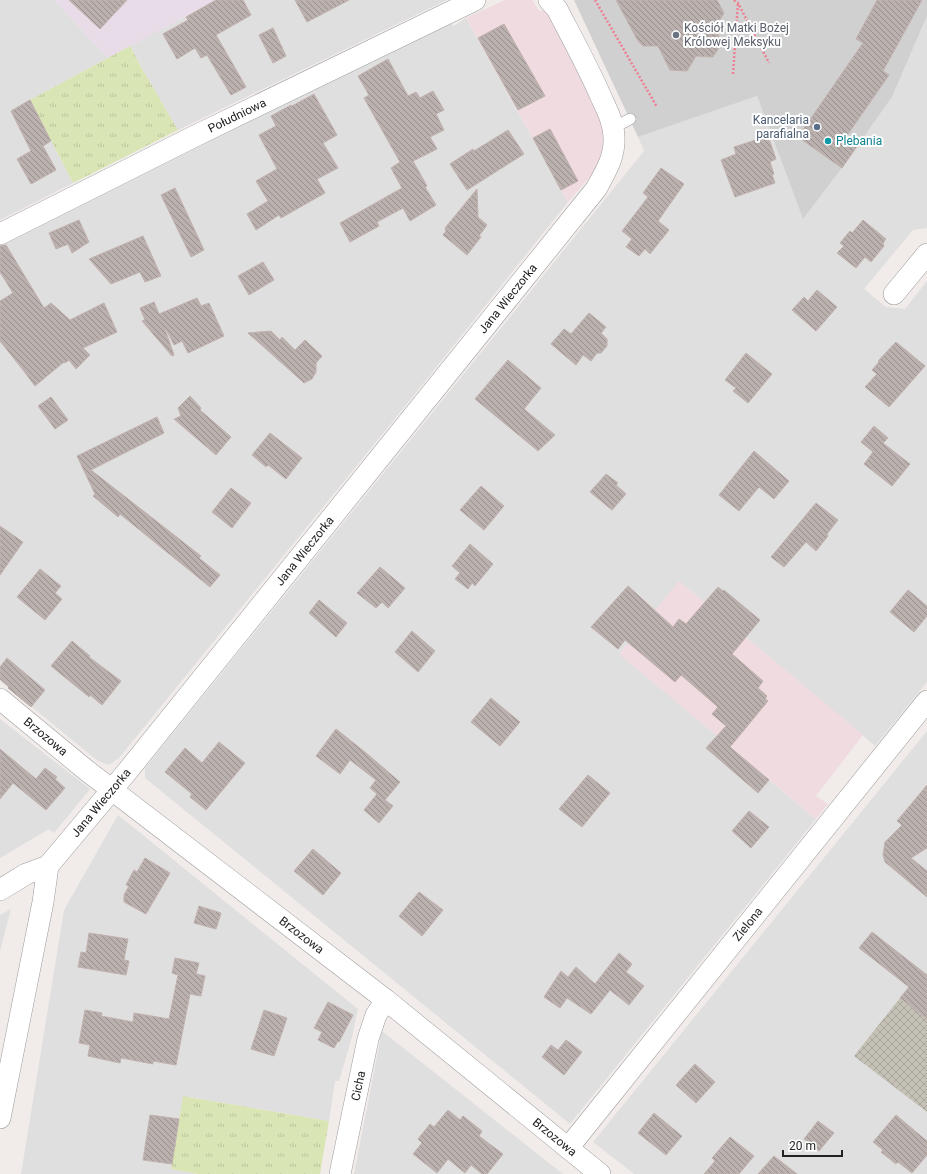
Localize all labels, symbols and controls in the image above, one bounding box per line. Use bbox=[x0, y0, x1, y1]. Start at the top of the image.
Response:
place label: Kościół Matki Bożej Królowej Meksyku bbox=[684, 21, 789, 49]
marker: Kościół Matki Bożej Królowej Meksyku bbox=[671, 30, 681, 40]
street label: Południowa bbox=[206, 96, 268, 136]
place label: Kancelaria parafialna bbox=[753, 113, 809, 141]
marker: Kancelaria parafialna bbox=[812, 122, 822, 132]
place label: Plebania bbox=[836, 134, 882, 148]
marker: Plebania bbox=[823, 136, 833, 146]
street label: Jana Wieczorka bbox=[476, 261, 540, 336]
street label: Jana Wieczorka bbox=[273, 513, 337, 588]
street label: Brzozowa bbox=[21, 714, 70, 759]
street label: Jana Wieczorka bbox=[68, 766, 134, 840]
street label: Zielona bbox=[730, 904, 766, 944]
street label: Brzozowa bbox=[276, 914, 327, 957]
street label: Cicha bbox=[348, 1070, 368, 1102]
street label: Brzozowa bbox=[530, 1115, 579, 1159]
scale bar bbox=[783, 1132, 842, 1158]
text: 20 m bbox=[789, 1139, 816, 1153]

